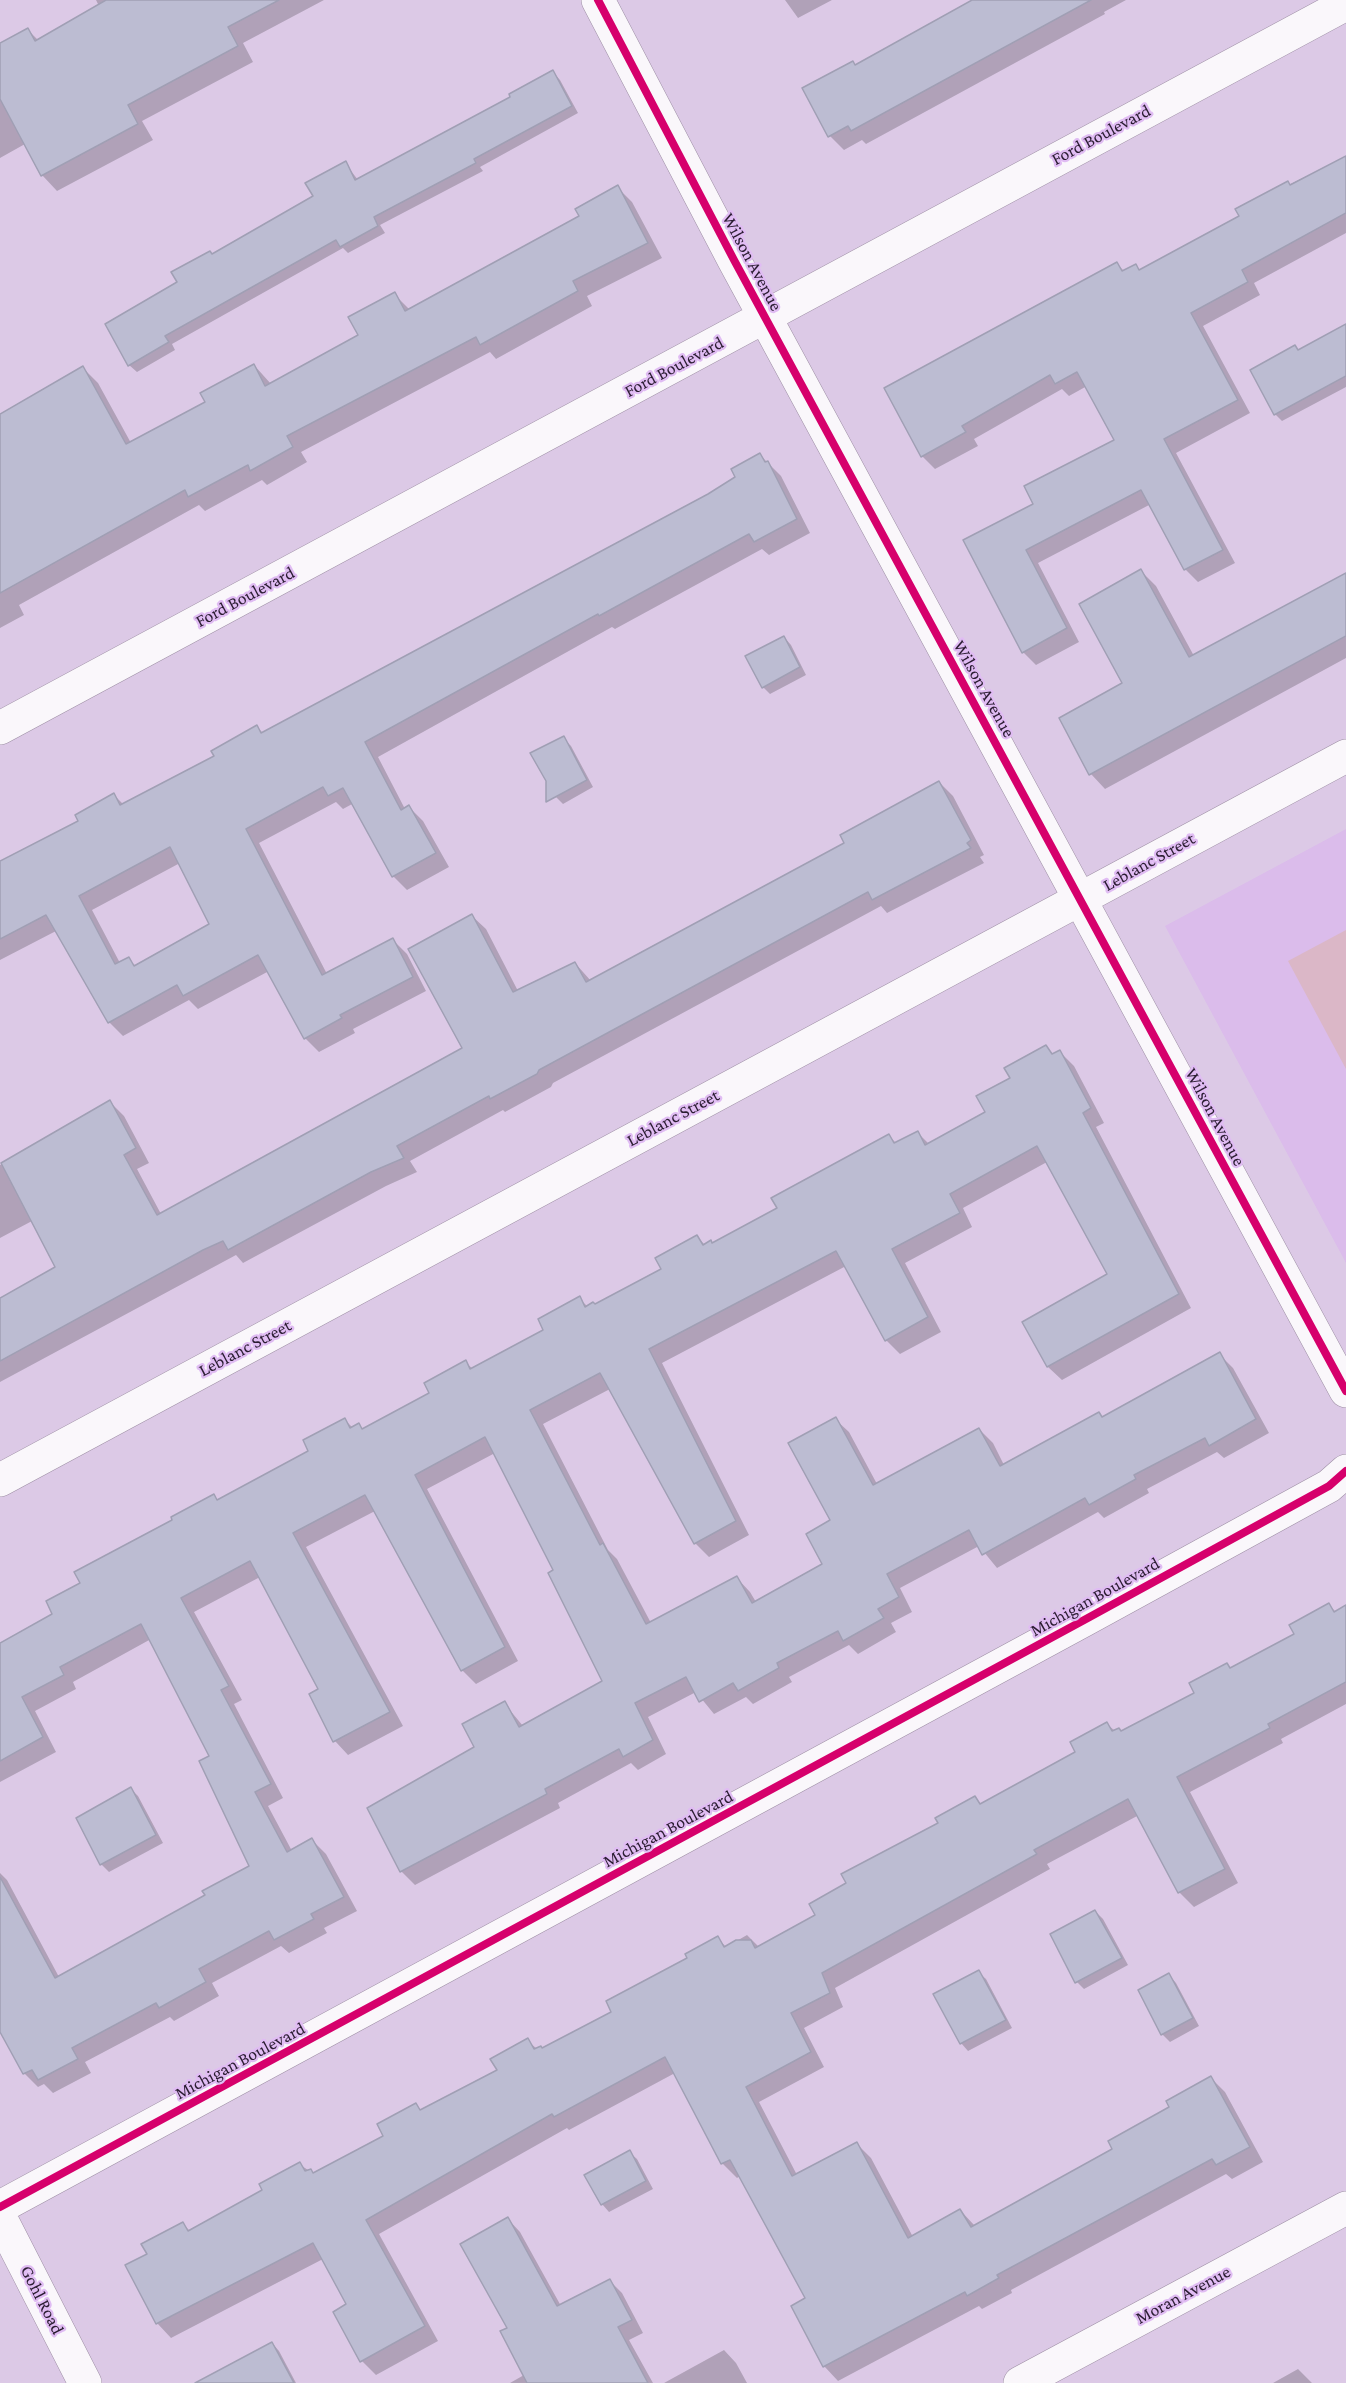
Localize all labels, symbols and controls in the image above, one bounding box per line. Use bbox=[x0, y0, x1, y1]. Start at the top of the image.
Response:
street label: Ford Boulevard bbox=[1048, 100, 1154, 170]
street label: Wilson Avenue bbox=[717, 209, 787, 315]
street label: Ford Boulevard bbox=[621, 332, 727, 402]
street label: Ford Boulevard bbox=[192, 562, 298, 632]
street label: Wilson Avenue bbox=[948, 637, 1020, 741]
street label: Leblanc Street bbox=[1099, 828, 1199, 896]
street label: Wilson Avenue bbox=[1180, 1064, 1250, 1170]
street label: Leblanc Street bbox=[623, 1085, 723, 1151]
street label: Leblanc Street bbox=[195, 1315, 295, 1381]
street label: Michigan Boulevard bbox=[1027, 1553, 1163, 1641]
street label: Michigan Boulevard bbox=[599, 1786, 737, 1872]
street label: Michigan Boulevard bbox=[171, 2018, 309, 2104]
street label: Moran Avenue bbox=[1132, 2261, 1234, 2329]
street label: Gohl Road bbox=[15, 2262, 69, 2338]

